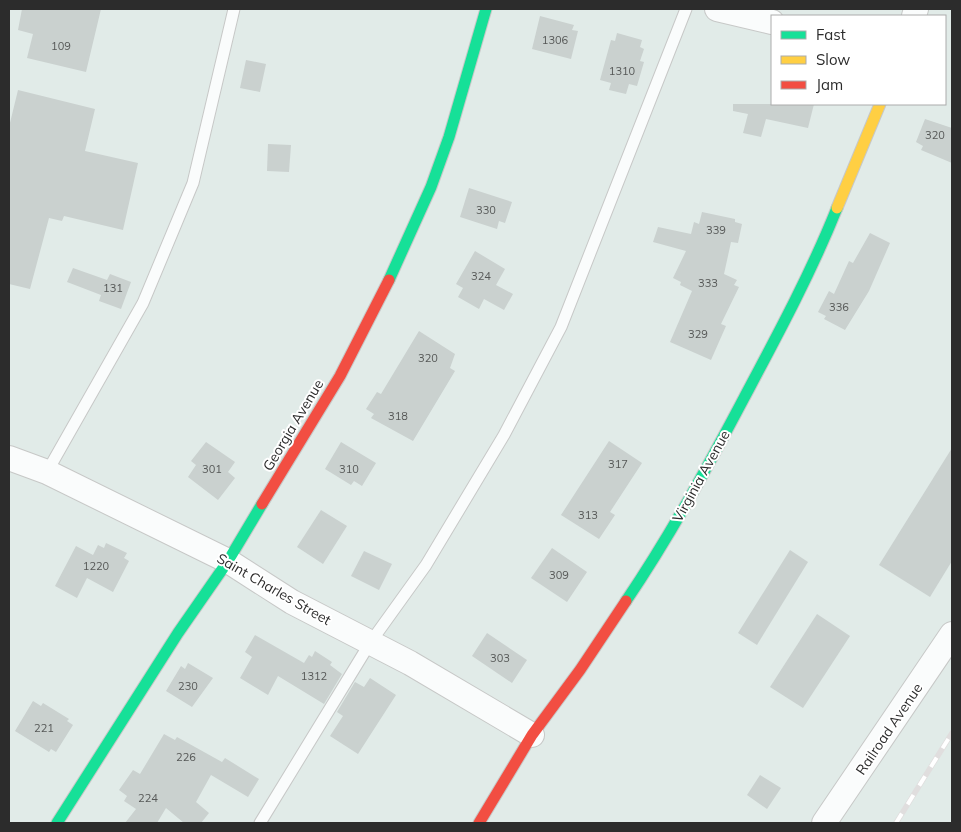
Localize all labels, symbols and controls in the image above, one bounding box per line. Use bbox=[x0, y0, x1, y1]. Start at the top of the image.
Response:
legend bbox=[771, 15, 946, 105]
text: Fast bbox=[816, 25, 846, 44]
house number: 1306 bbox=[542, 33, 569, 47]
house number: 109 bbox=[51, 39, 71, 53]
text: Slow bbox=[816, 50, 850, 69]
house number: 1310 bbox=[609, 64, 636, 78]
text: Jam bbox=[816, 75, 843, 94]
house number: 320 bbox=[925, 128, 945, 142]
house number: 330 bbox=[476, 203, 496, 217]
house number: 339 bbox=[706, 223, 726, 237]
house number: 324 bbox=[471, 269, 491, 283]
house number: 333 bbox=[698, 276, 718, 290]
house number: 131 bbox=[103, 281, 123, 295]
house number: 336 bbox=[829, 300, 849, 314]
house number: 329 bbox=[688, 327, 708, 341]
house number: 320 bbox=[418, 351, 438, 365]
street label: Georgia Avenue bbox=[259, 376, 327, 474]
house number: 318 bbox=[388, 409, 408, 423]
street label: Virginia Avenue bbox=[668, 427, 734, 525]
house number: 317 bbox=[608, 457, 628, 471]
house number: 301 bbox=[202, 462, 222, 476]
house number: 310 bbox=[339, 462, 359, 476]
house number: 313 bbox=[578, 508, 598, 522]
street label: Saint Charles Street bbox=[214, 549, 334, 629]
house number: 1220 bbox=[83, 559, 110, 573]
house number: 309 bbox=[549, 568, 569, 582]
house number: 303 bbox=[490, 651, 510, 665]
house number: 1312 bbox=[301, 669, 328, 683]
house number: 230 bbox=[178, 679, 198, 693]
street label: Railroad Avenue bbox=[852, 680, 926, 778]
house number: 221 bbox=[34, 721, 54, 735]
house number: 226 bbox=[176, 750, 196, 764]
house number: 224 bbox=[138, 791, 158, 805]

